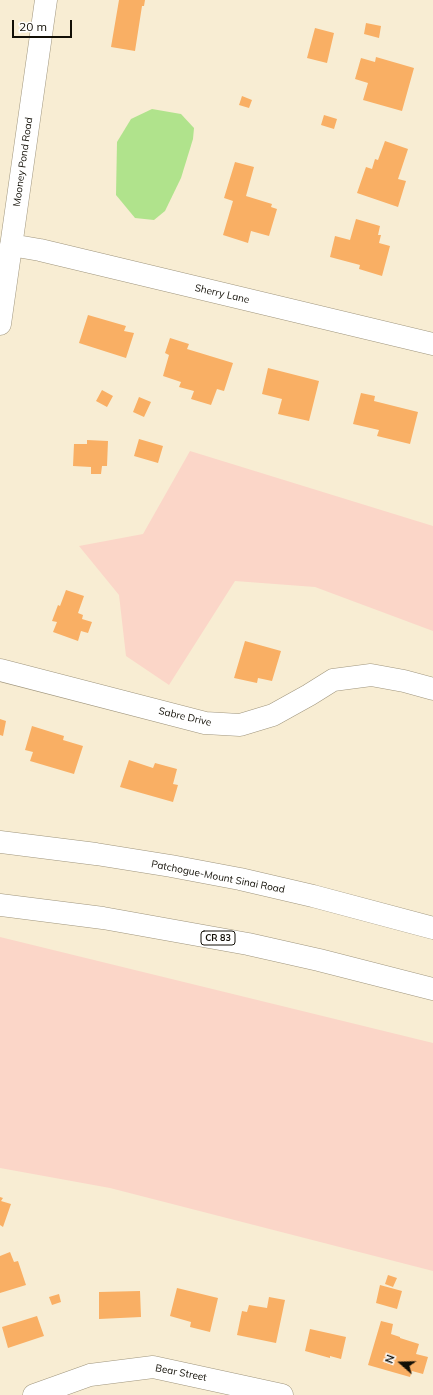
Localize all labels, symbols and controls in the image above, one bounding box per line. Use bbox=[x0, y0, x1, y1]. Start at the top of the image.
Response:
scale bar bbox=[14, 12, 74, 38]
text: 20 m bbox=[19, 19, 47, 34]
street label: Mooney Pond Road bbox=[11, 117, 35, 207]
street label: Sherry Lane bbox=[193, 282, 251, 306]
street label: Sabre Drive bbox=[157, 705, 213, 729]
street label: Patchogue-Mount Sinai Road bbox=[150, 858, 286, 896]
road number: CR 83 bbox=[201, 931, 235, 945]
north arrow bbox=[381, 1343, 421, 1383]
text: N bbox=[382, 1353, 398, 1365]
street label: Bear Street bbox=[154, 1362, 208, 1384]

